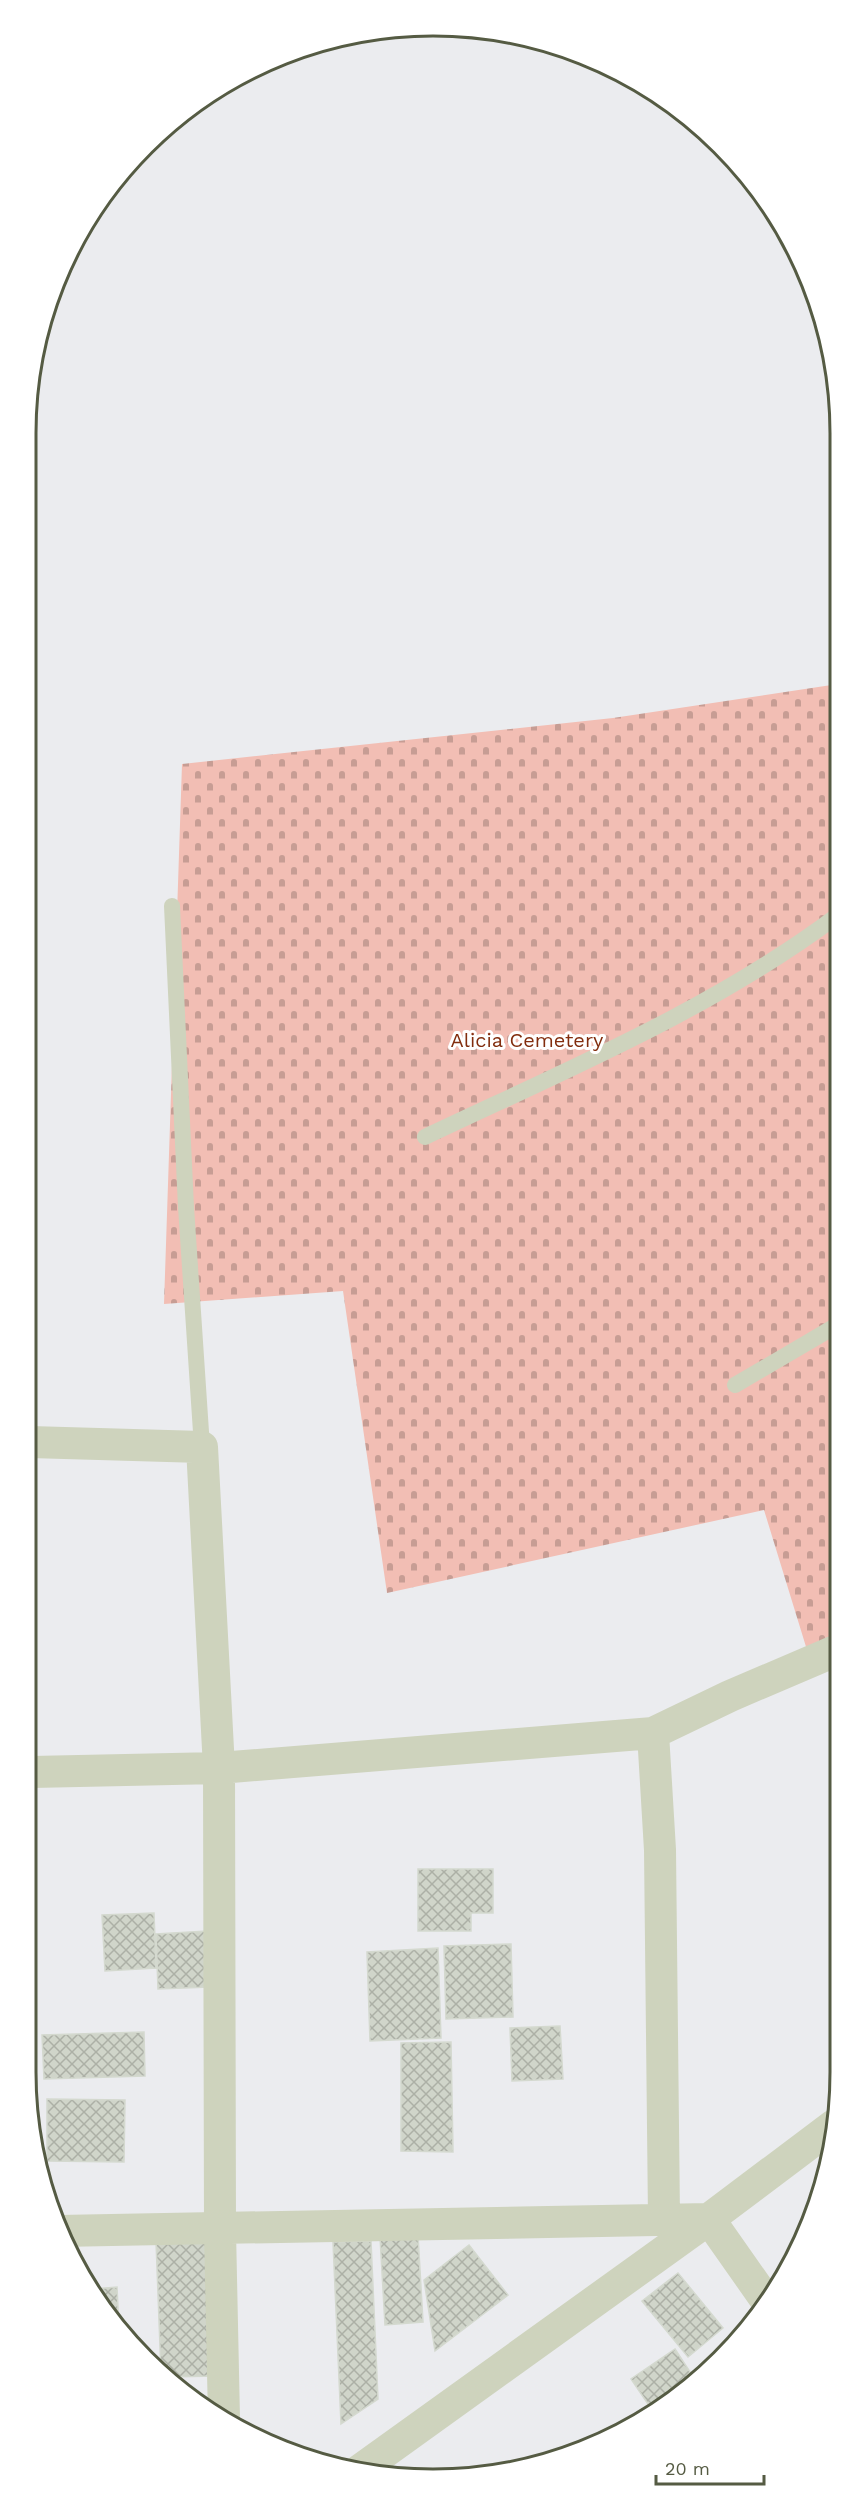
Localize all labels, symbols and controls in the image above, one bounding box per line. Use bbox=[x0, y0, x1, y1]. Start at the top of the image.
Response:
park label: Alicia Cemetery bbox=[451, 1028, 604, 1052]
scale bar bbox=[656, 2448, 764, 2486]
text: 20 m bbox=[665, 2458, 710, 2479]

